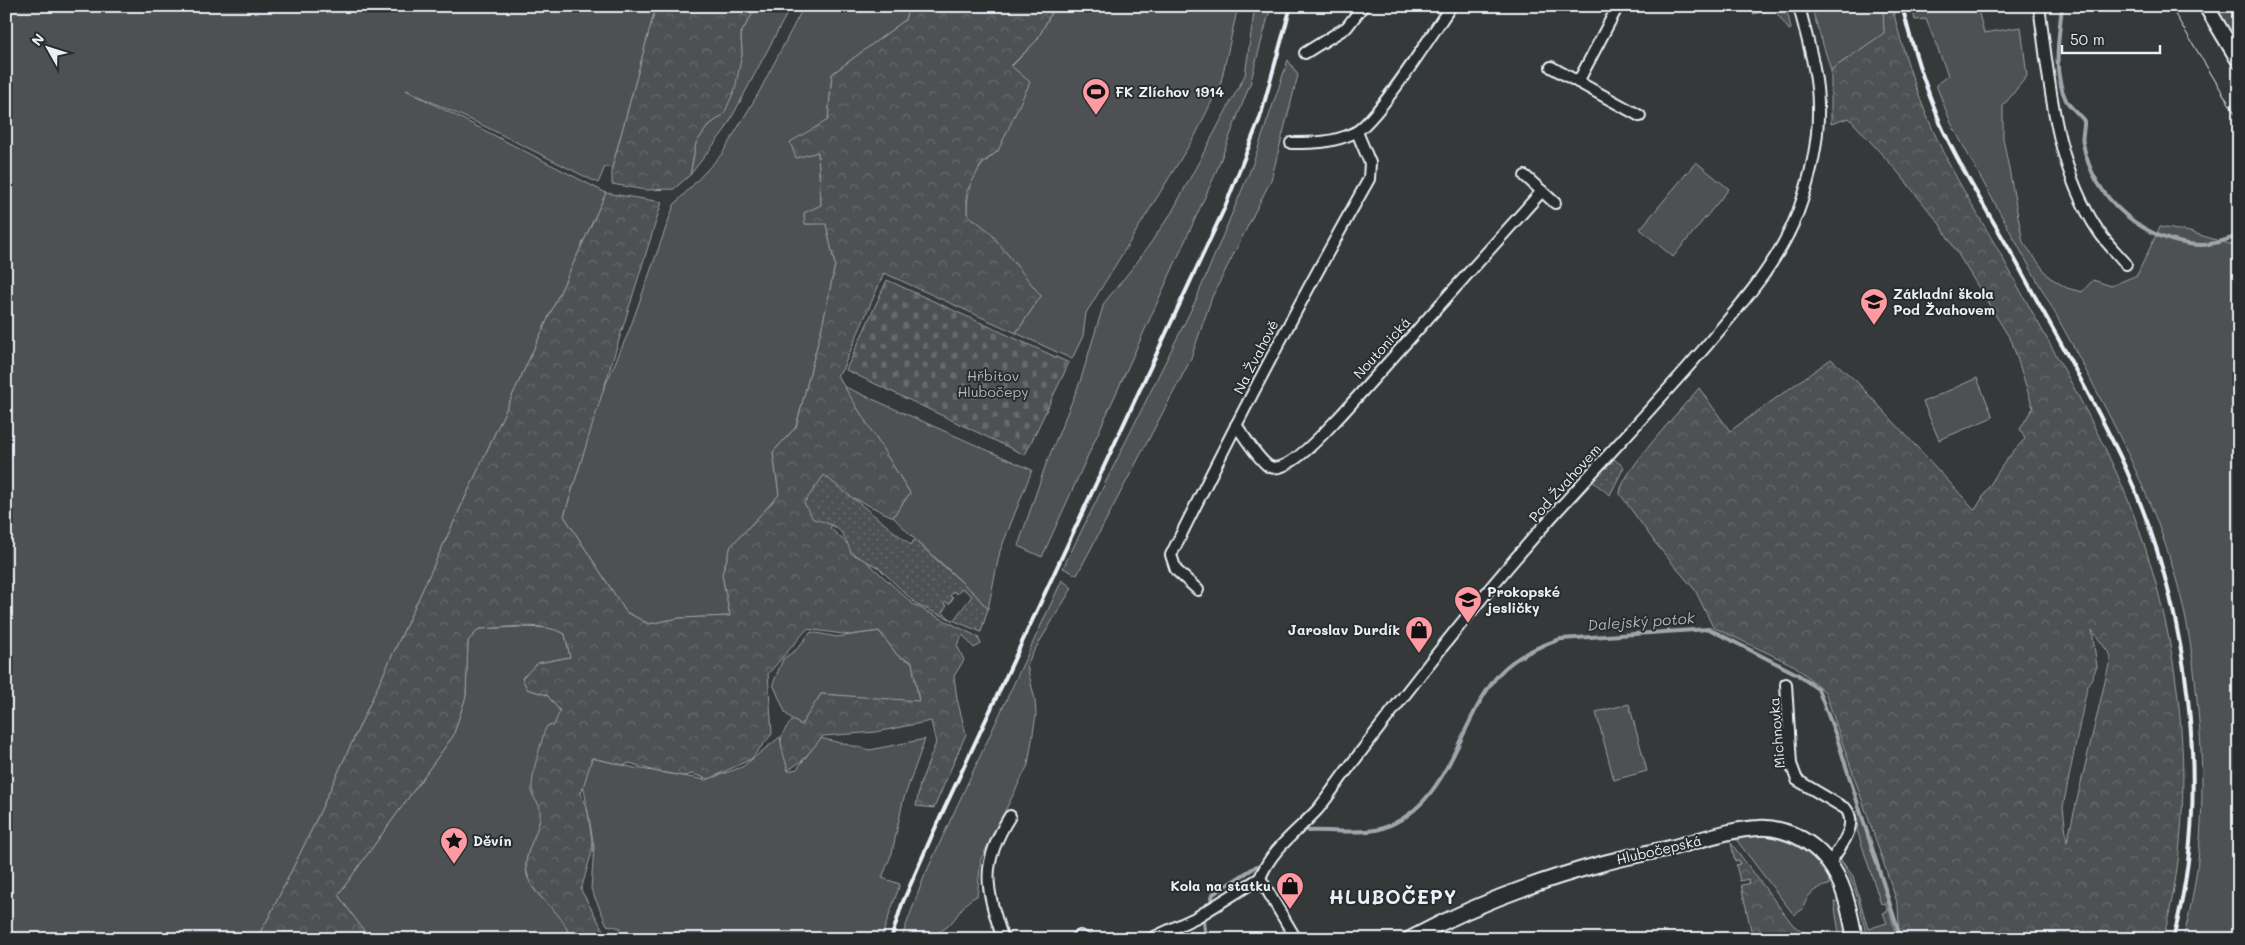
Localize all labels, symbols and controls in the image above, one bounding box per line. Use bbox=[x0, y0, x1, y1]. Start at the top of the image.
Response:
north arrow bbox=[22, 22, 72, 72]
scale bar bbox=[2062, 22, 2160, 54]
text: N bbox=[27, 29, 48, 50]
text: 50 m bbox=[2070, 29, 2105, 49]
sports icon: FK Zlíchov 1914 bbox=[1081, 77, 1111, 116]
place label: FK Zlíchov 1914 bbox=[1115, 82, 1224, 101]
place label: Základní škola Pod Žvahovem bbox=[1893, 284, 1995, 319]
school or university icon: Základní škola Pod Žvahovem bbox=[1859, 287, 1889, 326]
street label: Noutonická bbox=[1349, 313, 1415, 383]
street label: Na Žvahově bbox=[1229, 316, 1282, 397]
park label: Hřbitov Hlubočepy bbox=[957, 366, 1029, 401]
street label: Pod Žvahovem bbox=[1524, 439, 1605, 526]
place label: Prokopské jesličky bbox=[1485, 582, 1560, 617]
school or university icon: Prokopské jesličky bbox=[1453, 585, 1483, 624]
water label: Dalejský potok bbox=[1587, 607, 1696, 635]
shop icon: Jaroslav Durdík bbox=[1404, 615, 1434, 654]
place label: Jaroslav Durdík bbox=[1288, 620, 1400, 639]
street label: Michnovka bbox=[1764, 697, 1789, 769]
place icon: Děvín bbox=[439, 826, 469, 865]
street label: Hlubočepská bbox=[1614, 830, 1703, 869]
place label: Děvín bbox=[473, 831, 512, 850]
shop icon: Kola na statku bbox=[1275, 871, 1305, 910]
place label: Kola na statku bbox=[1171, 876, 1271, 895]
district label: HLUBOČEPY bbox=[1329, 884, 1457, 909]

